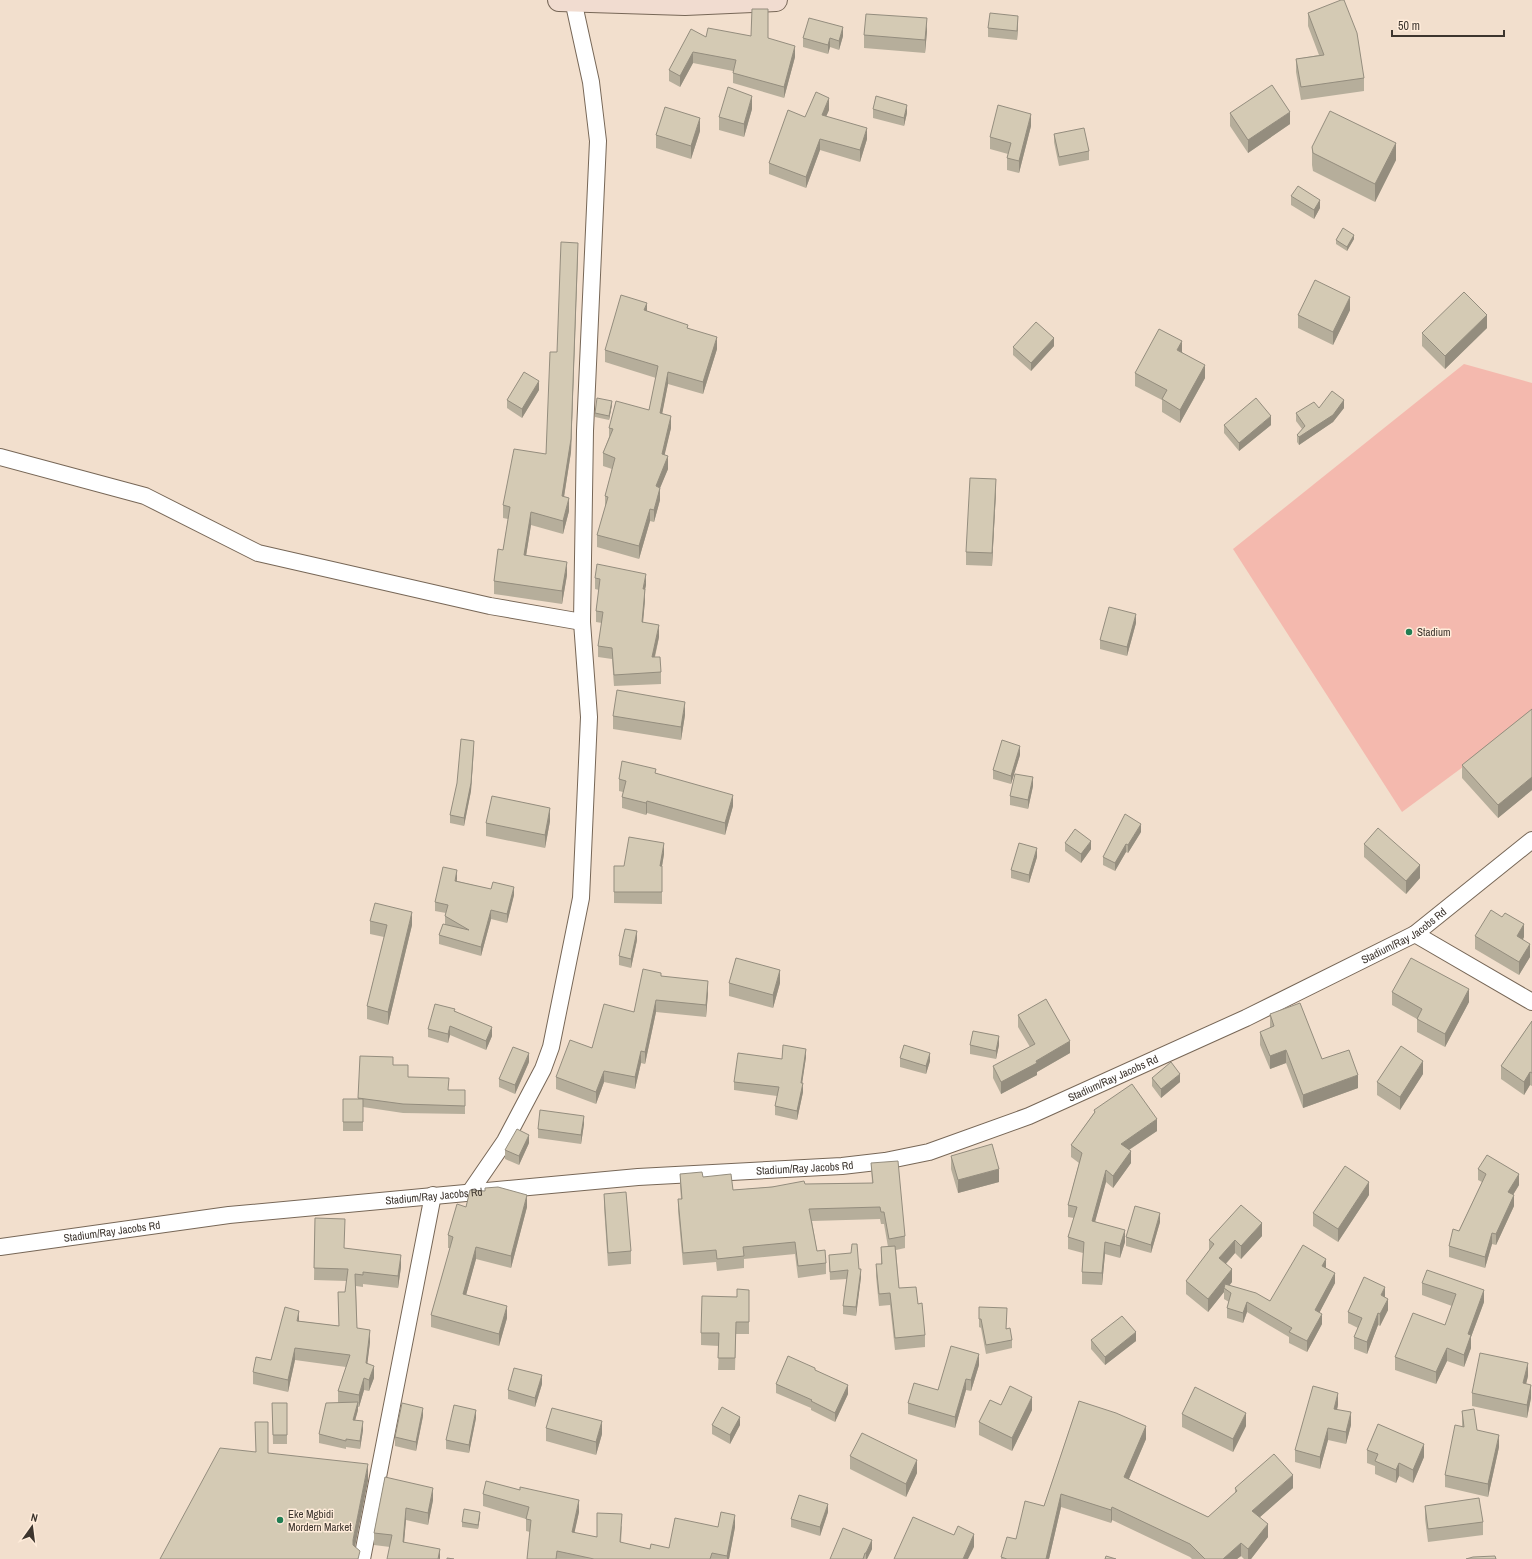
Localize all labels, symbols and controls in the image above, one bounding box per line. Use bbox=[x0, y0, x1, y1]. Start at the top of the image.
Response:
scale bar bbox=[1392, 12, 1504, 38]
text: 50 m bbox=[1398, 18, 1420, 34]
place label: Stadium bbox=[1417, 625, 1451, 639]
marker: Stadium bbox=[1404, 627, 1414, 637]
street label: Stadium/Ray Jacobs Rd bbox=[1359, 905, 1449, 967]
street label: Stadium/Ray Jacobs Rd bbox=[1066, 1052, 1160, 1104]
street label: Stadium/Ray Jacobs Rd bbox=[756, 1158, 854, 1178]
street label: Stadium/Ray Jacobs Rd bbox=[385, 1184, 483, 1207]
street label: Stadium/Ray Jacobs Rd bbox=[63, 1218, 161, 1245]
north arrow bbox=[12, 1507, 52, 1547]
place label: Eke Mgbidi Mordern Market bbox=[288, 1507, 352, 1534]
text: N bbox=[30, 1510, 39, 1525]
marker: Eke Mgbidi Mordern Market bbox=[275, 1515, 285, 1525]

